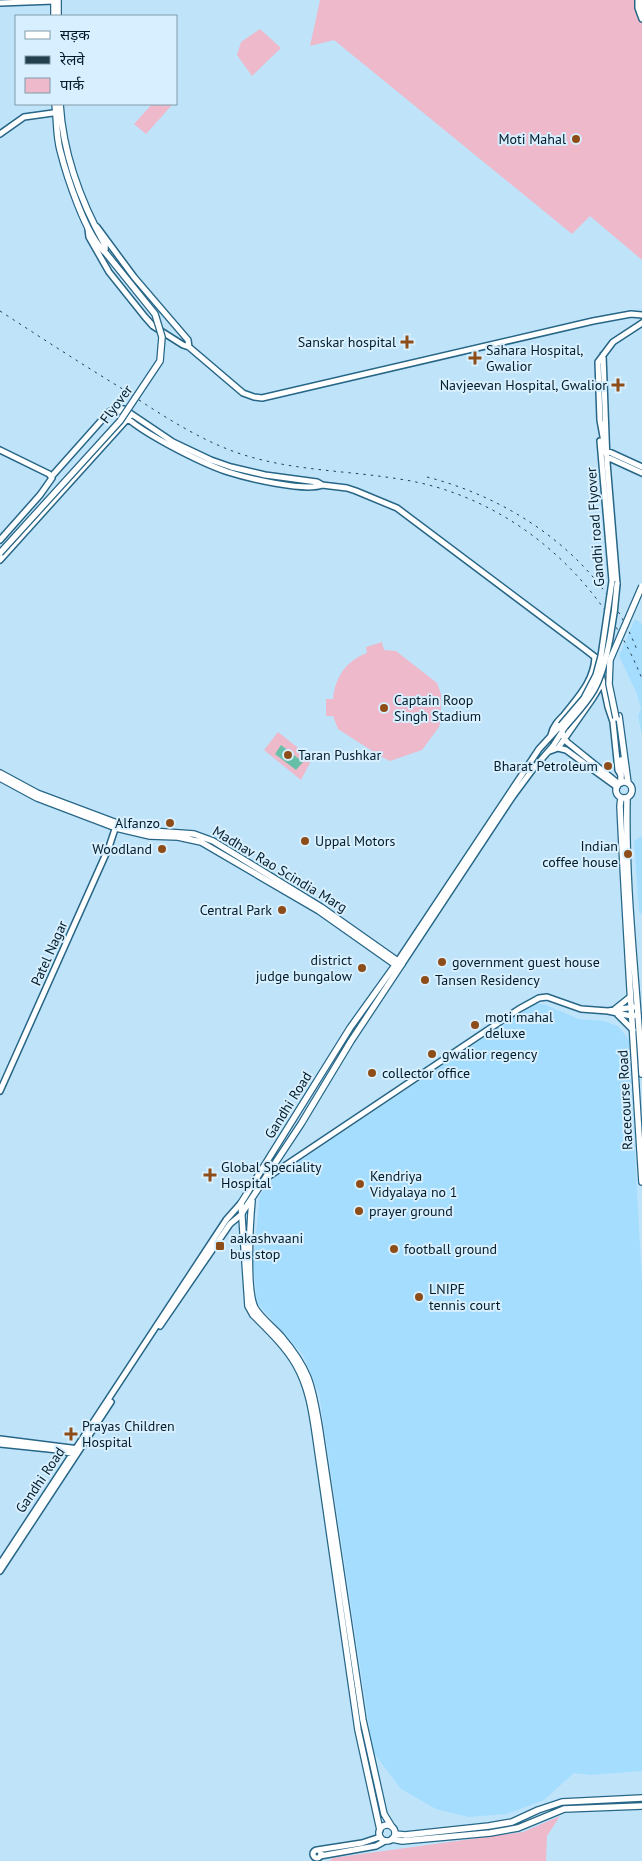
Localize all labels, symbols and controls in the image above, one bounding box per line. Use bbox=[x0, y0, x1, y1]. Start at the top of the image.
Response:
legend bbox=[15, 15, 178, 105]
text: सड़क bbox=[60, 25, 90, 44]
text: रेलवे bbox=[59, 50, 85, 69]
text: पार्क bbox=[60, 75, 84, 94]
place label: Moti Mahal bbox=[498, 130, 566, 148]
marker: Moti Mahal bbox=[570, 133, 582, 145]
place label: Sanskar hospital bbox=[298, 333, 396, 351]
marker: Sanskar hospital bbox=[400, 335, 414, 349]
place label: Sahara Hospital, Gwalior bbox=[486, 341, 583, 375]
marker: Sahara Hospital, Gwalior bbox=[468, 351, 482, 365]
place label: Navjeevan Hospital, Gwalior bbox=[440, 376, 607, 394]
marker: Navjeevan Hospital, Gwalior bbox=[611, 378, 625, 392]
street label: Flyover bbox=[96, 381, 136, 427]
street label: Gandhi road Flyover bbox=[582, 466, 608, 587]
place label: Captain Roop Singh Stadium bbox=[394, 691, 481, 725]
marker: Captain Roop Singh Stadium bbox=[378, 702, 390, 714]
place label: Taran Pushkar bbox=[298, 746, 381, 764]
marker: Taran Pushkar bbox=[282, 749, 294, 761]
place label: Bharat Petroleum bbox=[493, 757, 598, 775]
marker: Bharat Petroleum bbox=[602, 760, 614, 772]
place label: Alfanzo bbox=[115, 814, 160, 832]
marker: Alfanzo bbox=[164, 817, 176, 829]
street label: Madhav Rao Scindia Marg bbox=[209, 822, 351, 916]
place label: Uppal Motors bbox=[315, 832, 395, 850]
marker: Uppal Motors bbox=[299, 835, 311, 847]
place label: Indian coffee house bbox=[542, 837, 618, 871]
place label: Woodland bbox=[92, 840, 152, 858]
marker: Woodland bbox=[156, 843, 168, 855]
marker: Indian coffee house bbox=[622, 848, 634, 860]
place label: Central Park bbox=[200, 901, 272, 919]
marker: Central Park bbox=[276, 904, 288, 916]
street label: Patel Nagar bbox=[27, 917, 71, 988]
place label: district judge bungalow bbox=[256, 951, 353, 985]
place label: government guest house bbox=[452, 953, 600, 971]
marker: government guest house bbox=[436, 956, 448, 968]
marker: district judge bungalow bbox=[356, 962, 368, 974]
place label: Tansen Residency bbox=[435, 971, 540, 989]
marker: Tansen Residency bbox=[419, 974, 431, 986]
place label: moti mahal deluxe bbox=[485, 1008, 553, 1042]
marker: moti mahal deluxe bbox=[469, 1019, 481, 1031]
place label: gwalior regency bbox=[442, 1045, 538, 1063]
marker: gwalior regency bbox=[426, 1048, 438, 1060]
street label: Racecourse Road bbox=[613, 1049, 637, 1151]
place label: collector office bbox=[382, 1064, 470, 1082]
marker: collector office bbox=[366, 1067, 378, 1079]
street label: Gandhi Road bbox=[260, 1068, 316, 1142]
place label: Global Speciality Hospital bbox=[221, 1158, 322, 1192]
place label: Kendriya Vidyalaya no 1 bbox=[369, 1167, 457, 1201]
marker: Global Speciality Hospital bbox=[203, 1168, 217, 1182]
marker: Kendriya Vidyalaya no 1 bbox=[354, 1178, 366, 1190]
place label: prayer ground bbox=[369, 1202, 453, 1220]
marker: prayer ground bbox=[353, 1205, 365, 1217]
place label: aakashvaani bus stop bbox=[230, 1229, 303, 1263]
marker: aakashvaani bus stop bbox=[214, 1240, 226, 1252]
place label: football ground bbox=[404, 1240, 497, 1258]
marker: football ground bbox=[388, 1243, 400, 1255]
place label: LNIPE tennis court bbox=[429, 1280, 501, 1314]
marker: LNIPE tennis court bbox=[413, 1291, 425, 1303]
place label: Prayas Children Hospital bbox=[82, 1417, 175, 1451]
marker: Prayas Children Hospital bbox=[64, 1427, 78, 1441]
street label: Gandhi Road bbox=[11, 1444, 69, 1516]

